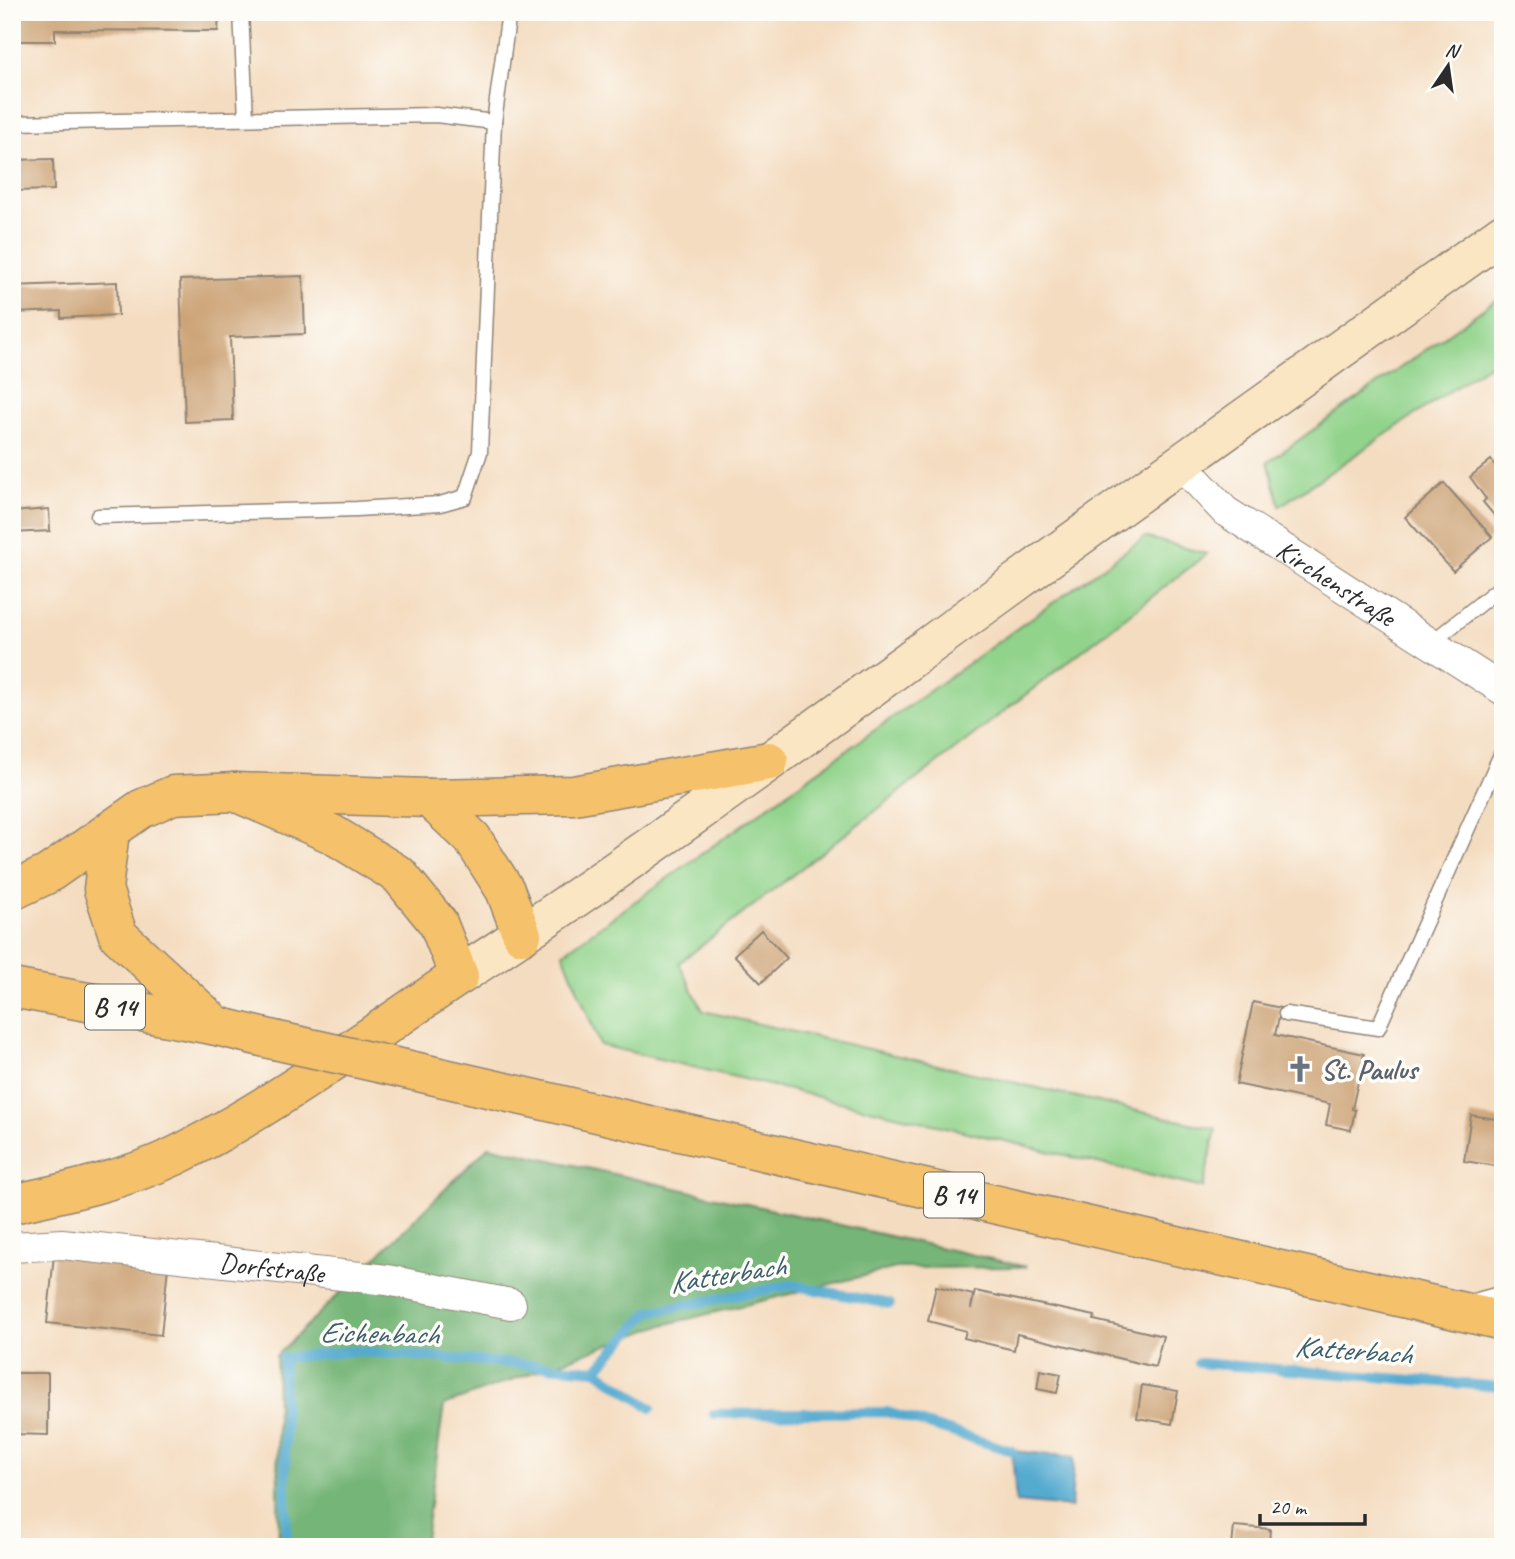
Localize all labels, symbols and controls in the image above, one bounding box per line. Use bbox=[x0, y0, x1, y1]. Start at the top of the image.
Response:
north arrow bbox=[1414, 32, 1484, 102]
text: N bbox=[1443, 37, 1463, 64]
street label: Kirchenstraße bbox=[1270, 531, 1404, 635]
road number: B 14 bbox=[85, 984, 145, 1030]
place label: St. Paulus bbox=[1321, 1052, 1420, 1087]
church icon: St. Paulus bbox=[1285, 1054, 1315, 1084]
road number: B 14 bbox=[924, 1172, 984, 1218]
street label: Dorfstraße bbox=[217, 1244, 328, 1291]
water label: Katterbach bbox=[666, 1246, 790, 1302]
water label: Eichenbach bbox=[319, 1313, 441, 1353]
water label: Katterbach bbox=[1293, 1327, 1415, 1373]
scale bar bbox=[1260, 1482, 1364, 1526]
text: 20 m bbox=[1270, 1494, 1308, 1520]

